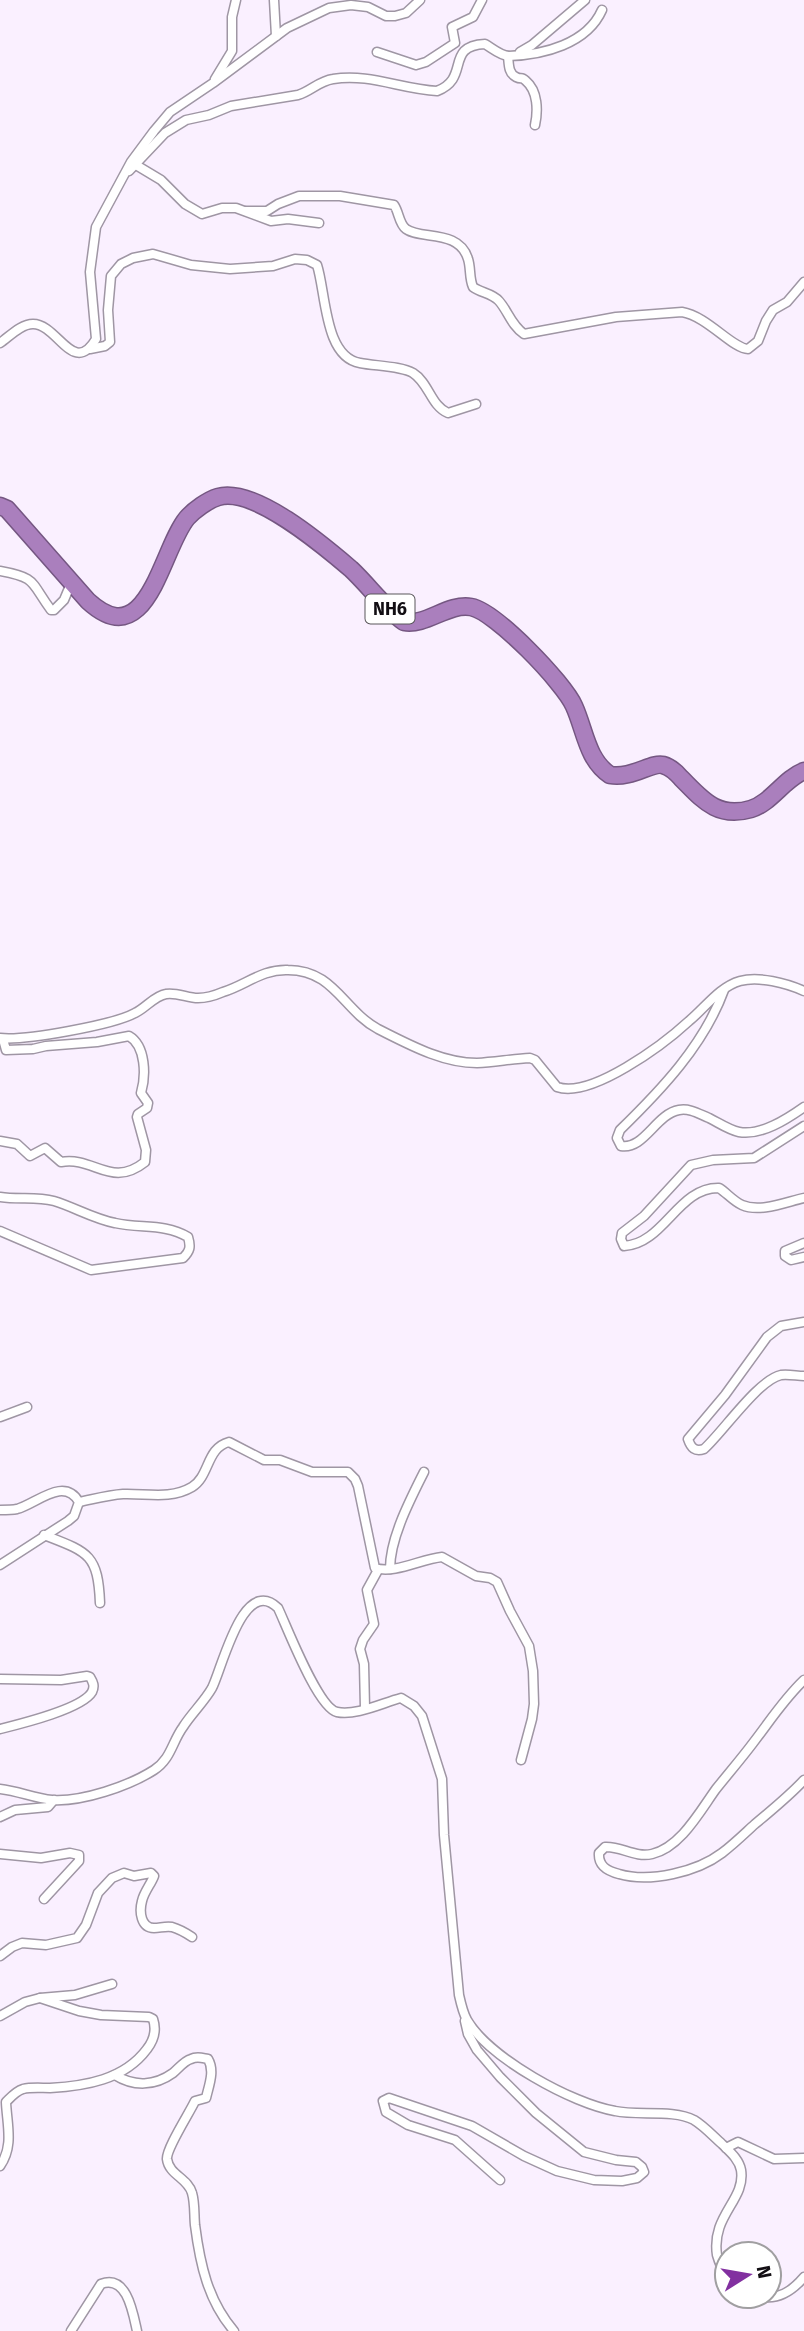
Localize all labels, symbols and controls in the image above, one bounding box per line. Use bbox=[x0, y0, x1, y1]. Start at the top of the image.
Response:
road number: NH6 bbox=[366, 594, 414, 624]
north arrow bbox=[713, 2240, 783, 2310]
text: N bbox=[752, 2263, 777, 2280]

